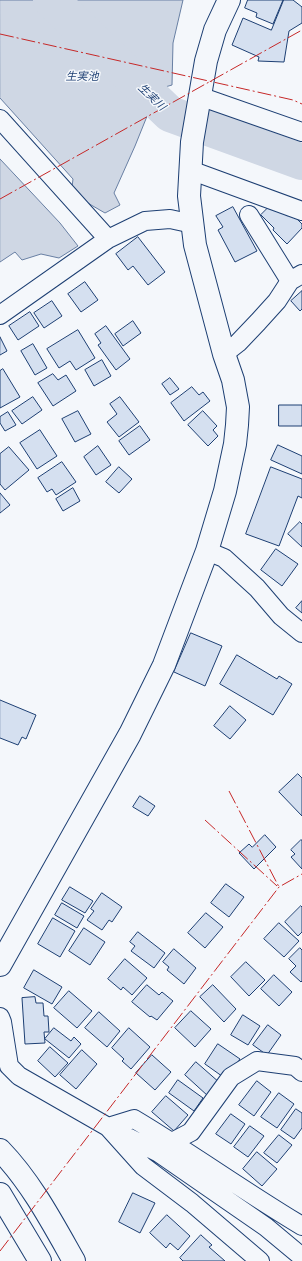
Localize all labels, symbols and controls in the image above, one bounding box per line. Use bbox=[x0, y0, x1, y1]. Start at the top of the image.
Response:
water label: 生実池 bbox=[66, 69, 98, 83]
water label: 生実川 bbox=[136, 81, 168, 113]

